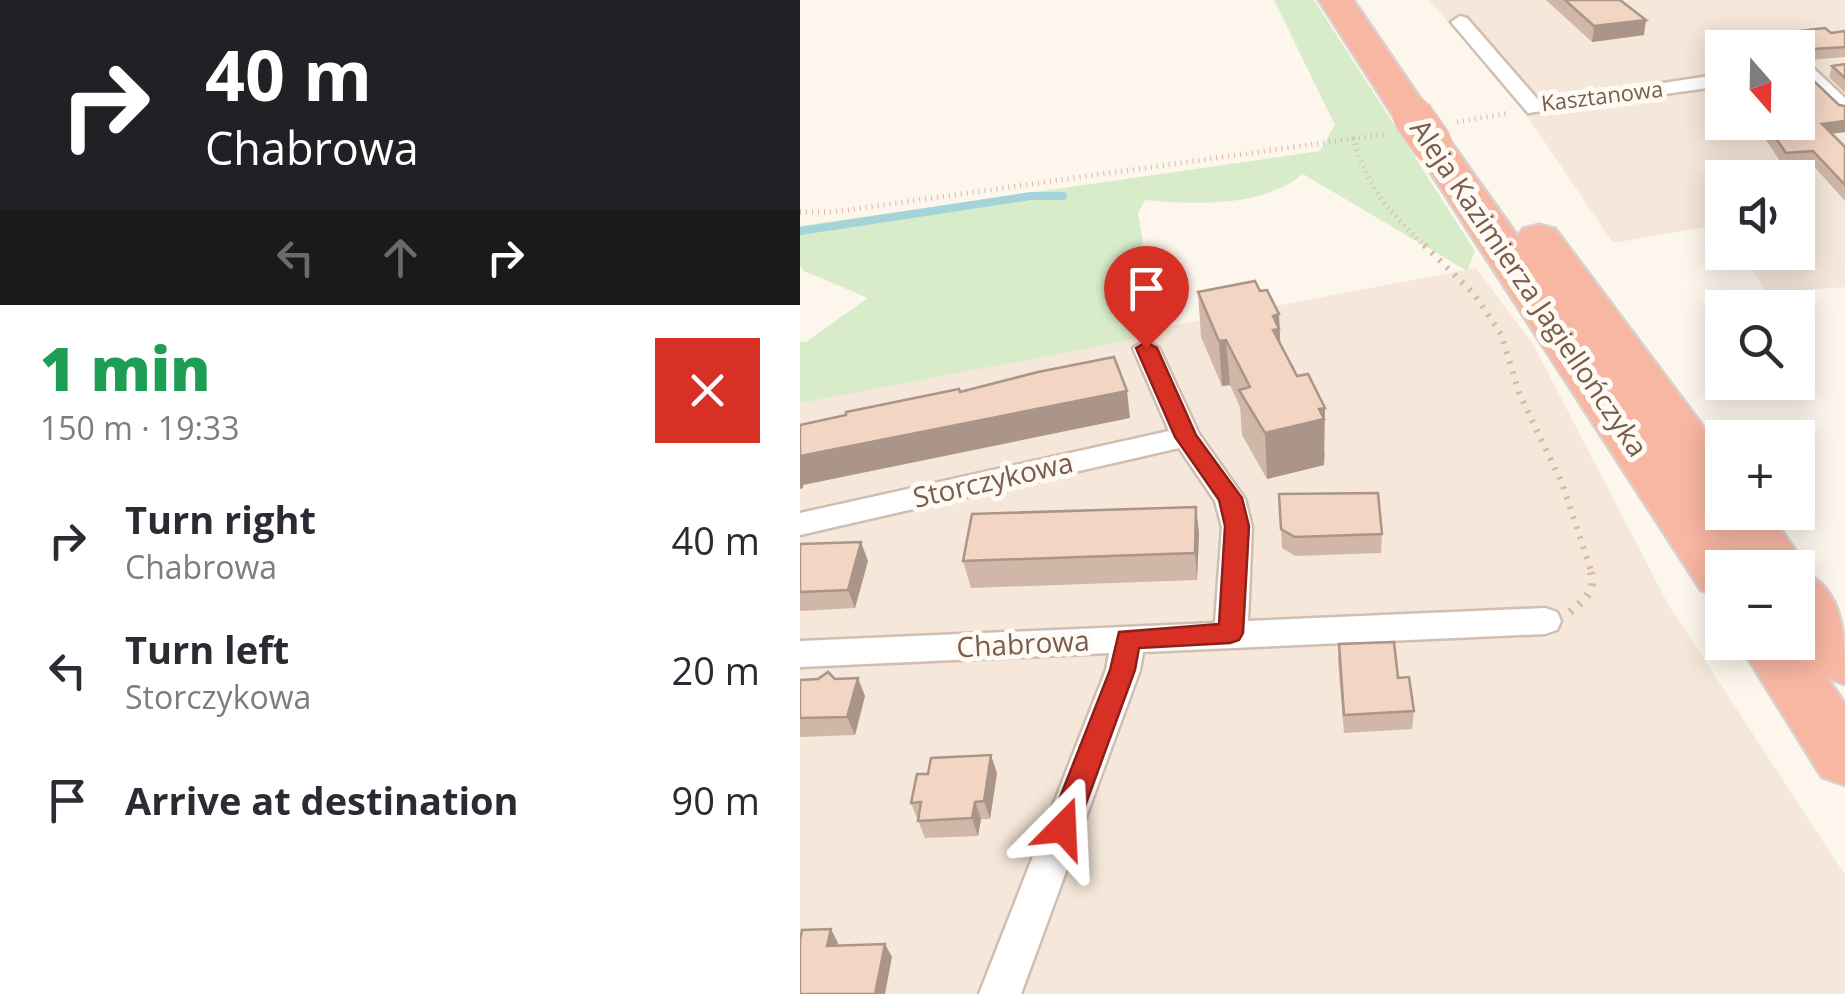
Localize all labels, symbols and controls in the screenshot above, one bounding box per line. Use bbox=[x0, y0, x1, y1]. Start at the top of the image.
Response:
text: 40 m bbox=[205, 26, 372, 122]
north arrow bbox=[1705, 30, 1815, 140]
map controls bbox=[1705, 30, 1815, 660]
icon: right bbox=[40, 40, 170, 170]
street label: Kasztanowa bbox=[1539, 73, 1665, 117]
street label: Aleja Kazimierza Jagiellończyka bbox=[1402, 111, 1657, 464]
text: Chabrowa bbox=[205, 117, 419, 178]
button: sound bbox=[1705, 160, 1815, 270]
icon: left bbox=[268, 230, 323, 285]
icon: ahead bbox=[373, 230, 428, 285]
icon: right bbox=[478, 230, 533, 285]
pin bbox=[1104, 246, 1189, 349]
icon: arrive bbox=[1119, 261, 1174, 316]
button: search bbox=[1705, 290, 1815, 400]
text: 1 min bbox=[40, 327, 210, 409]
button: close bbox=[655, 338, 760, 443]
text: 150 m · 19:33 bbox=[40, 406, 239, 449]
button: + bbox=[1705, 420, 1815, 530]
street label: Storczykowa bbox=[909, 442, 1076, 516]
text: Turn right bbox=[125, 493, 316, 545]
icon: right bbox=[40, 513, 95, 568]
text: 40 m bbox=[671, 514, 760, 566]
text: Chabrowa bbox=[125, 545, 277, 588]
button: − bbox=[1705, 550, 1815, 660]
street label: Chabrowa bbox=[956, 621, 1090, 665]
text: Turn left bbox=[125, 623, 289, 675]
icon: left bbox=[40, 643, 95, 698]
text: 20 m bbox=[671, 644, 760, 696]
text: Storczykowa bbox=[125, 675, 311, 718]
icon: arrive bbox=[40, 773, 95, 828]
text: Arrive at destination bbox=[125, 774, 519, 826]
text: 90 m bbox=[671, 774, 760, 826]
position arrow bbox=[1011, 776, 1115, 880]

